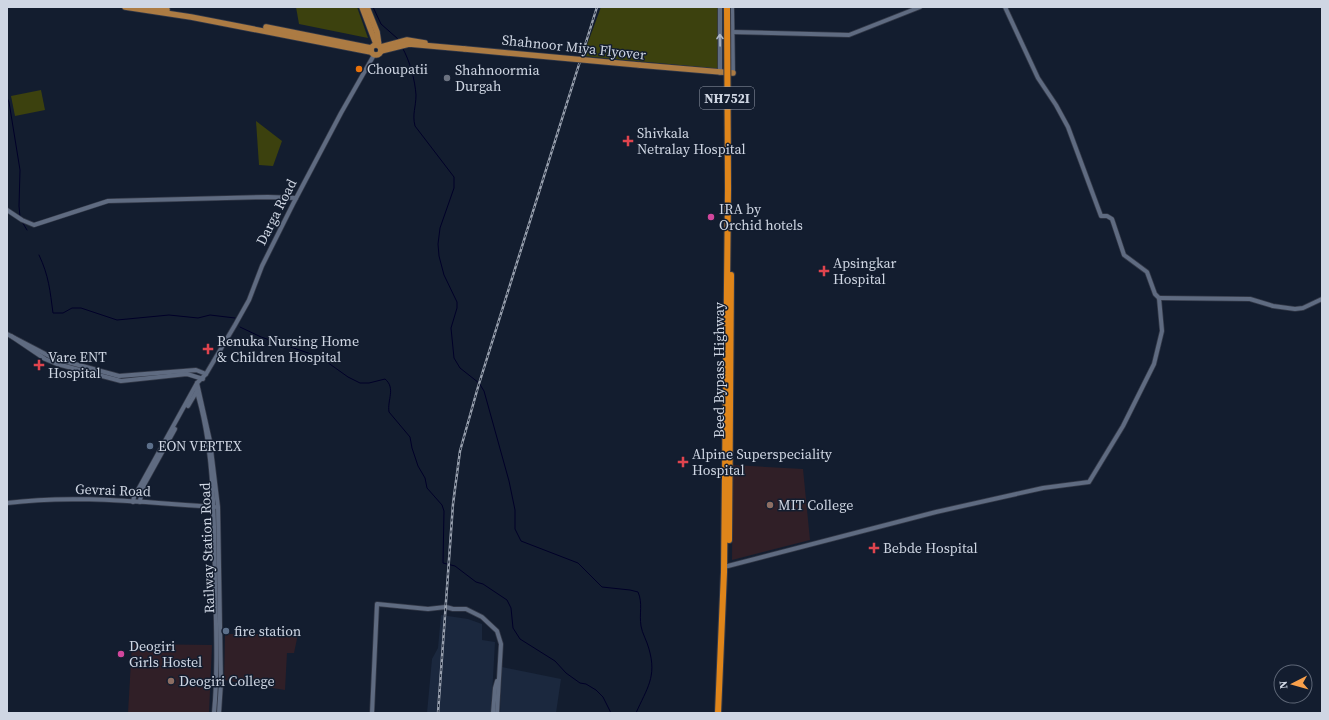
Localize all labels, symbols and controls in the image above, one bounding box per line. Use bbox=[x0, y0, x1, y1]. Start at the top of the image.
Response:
street label: Shahnoor Miya Flyover bbox=[501, 30, 647, 65]
one-way arrow bbox=[716, 34, 723, 47]
place label: Choupatii bbox=[367, 59, 428, 79]
place label: Shahnoormia Durgah bbox=[455, 60, 541, 96]
marker: Choupatii bbox=[354, 64, 364, 74]
marker: Shahnoormia Durgah bbox=[442, 73, 452, 83]
road number: NH752I bbox=[700, 87, 754, 109]
place label: Shivkala Netralay Hospital bbox=[637, 123, 746, 159]
marker: Shivkala Netralay Hospital bbox=[622, 135, 634, 147]
street label: Darga Road bbox=[251, 175, 301, 249]
place label: IRA by Orchid hotels bbox=[719, 199, 803, 235]
marker: IRA by Orchid hotels bbox=[706, 212, 716, 222]
place label: Apsingkar Hospital bbox=[833, 253, 897, 289]
marker: Apsingkar Hospital bbox=[818, 265, 830, 277]
street label: Beed Bypass Highway bbox=[709, 301, 729, 438]
place label: Renuka Nursing Home & Children Hospital bbox=[217, 331, 359, 367]
marker: Renuka Nursing Home & Children Hospital bbox=[202, 343, 214, 355]
place label: Vare ENT Hospital bbox=[48, 347, 107, 383]
marker: Vare ENT Hospital bbox=[33, 359, 45, 371]
place label: EON VERTEX bbox=[158, 436, 242, 456]
marker: EON VERTEX bbox=[145, 441, 155, 451]
place label: Alpine Superspeciality Hospital bbox=[692, 444, 833, 480]
marker: Alpine Superspeciality Hospital bbox=[677, 456, 689, 468]
street label: Gevrai Road bbox=[75, 479, 151, 501]
street label: Railway Station Road bbox=[195, 482, 219, 614]
place label: MIT College bbox=[778, 495, 853, 515]
marker: MIT College bbox=[765, 500, 775, 510]
place label: Bebde Hospital bbox=[883, 538, 978, 558]
marker: Bebde Hospital bbox=[868, 542, 880, 554]
place label: fire station bbox=[234, 621, 302, 641]
marker: fire station bbox=[221, 626, 231, 636]
place label: Deogiri Girls Hostel bbox=[129, 636, 202, 672]
marker: Deogiri Girls Hostel bbox=[116, 649, 126, 659]
north arrow bbox=[1273, 664, 1313, 704]
place label: Deogiri College bbox=[179, 671, 275, 691]
marker: Deogiri College bbox=[166, 676, 176, 686]
text: N bbox=[1276, 680, 1291, 690]

